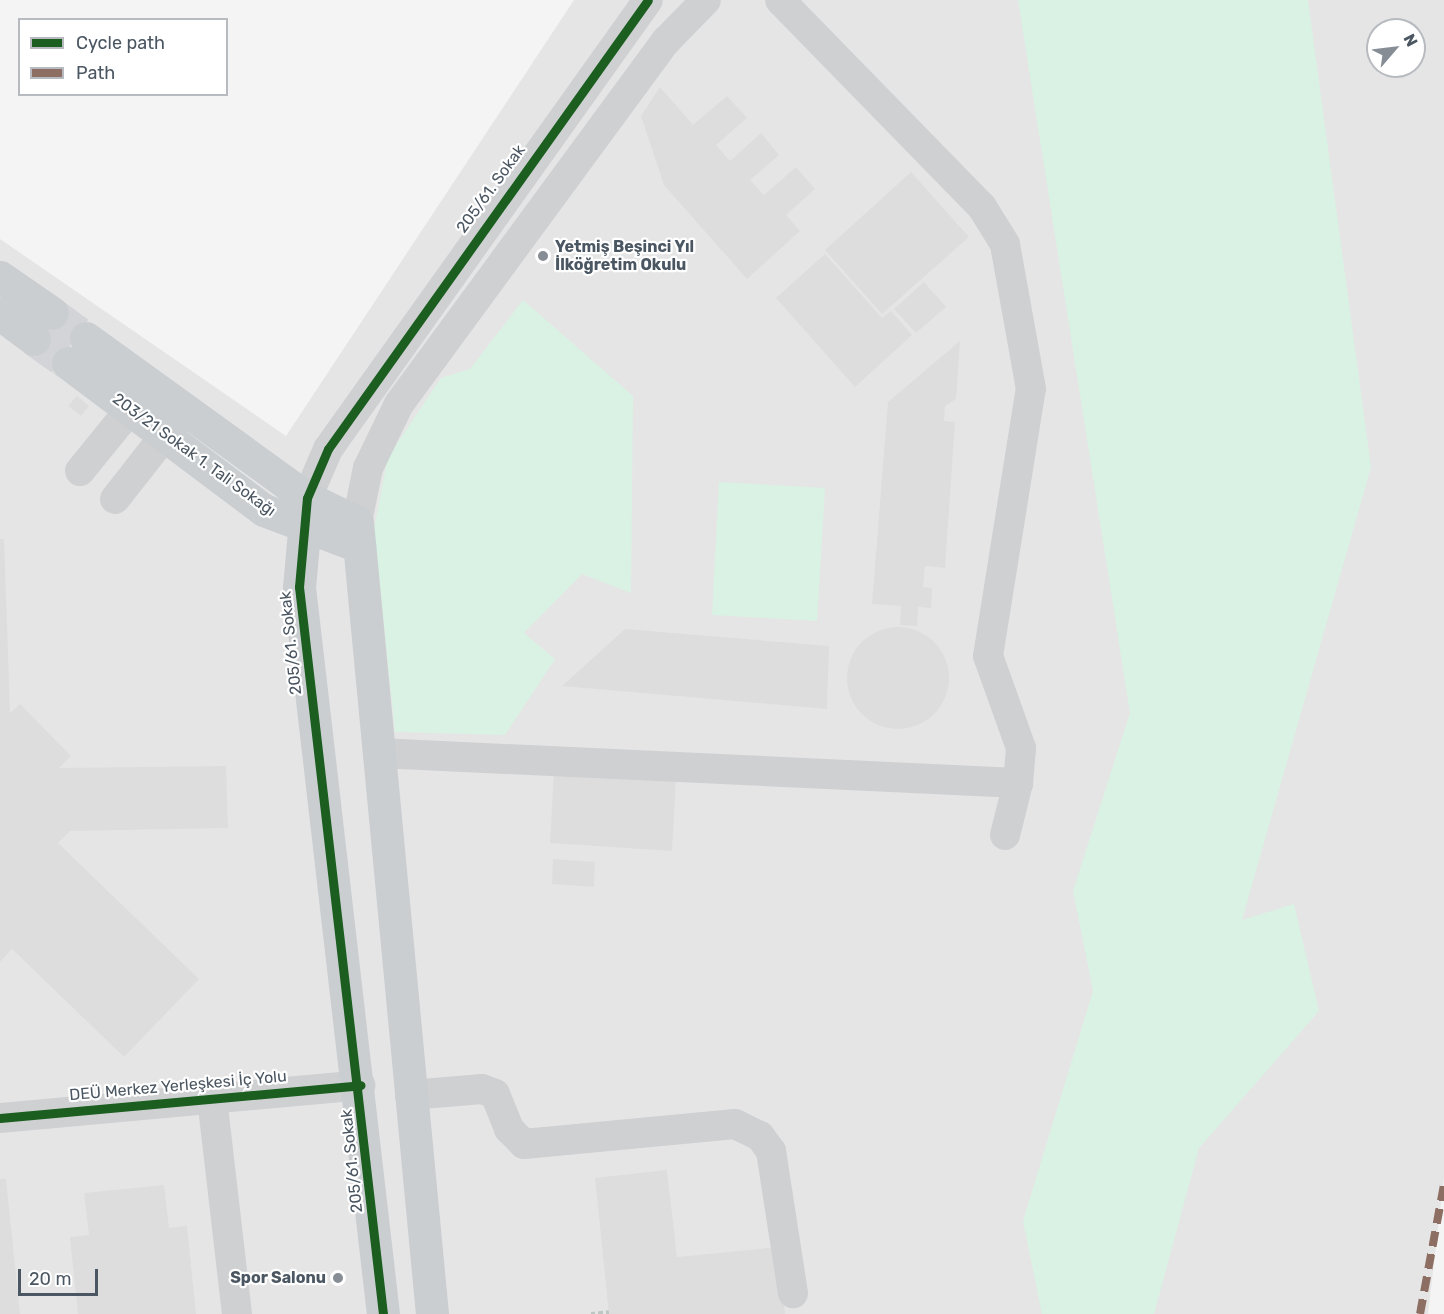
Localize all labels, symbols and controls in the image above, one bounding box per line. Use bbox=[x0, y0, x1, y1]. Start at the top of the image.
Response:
legend bbox=[18, 18, 228, 96]
north arrow bbox=[1366, 18, 1426, 78]
text: N bbox=[1399, 31, 1422, 50]
text: Cycle path bbox=[76, 32, 165, 54]
text: Path bbox=[76, 62, 115, 84]
street label: 205/61. Sokak bbox=[453, 141, 529, 237]
place label: Yetmiş Beşinci Yıl İlköğretim Okulu bbox=[555, 237, 695, 275]
marker: Yetmiş Beşinci Yıl İlköğretim Okulu bbox=[536, 249, 550, 263]
street label: 203/21 Sokak 1. Tali Sokağı bbox=[108, 389, 280, 521]
street label: 205/61. Sokak bbox=[276, 590, 306, 696]
street label: DEÜ Merkez Yerleşkesi İç Yolu bbox=[68, 1067, 288, 1105]
street label: 205/61. Sokak bbox=[337, 1108, 367, 1214]
scale bar bbox=[21, 1257, 100, 1295]
text: 20 m bbox=[29, 1268, 71, 1290]
place label: Spor Salonu bbox=[230, 1268, 326, 1288]
marker: Spor Salonu bbox=[331, 1271, 345, 1285]

